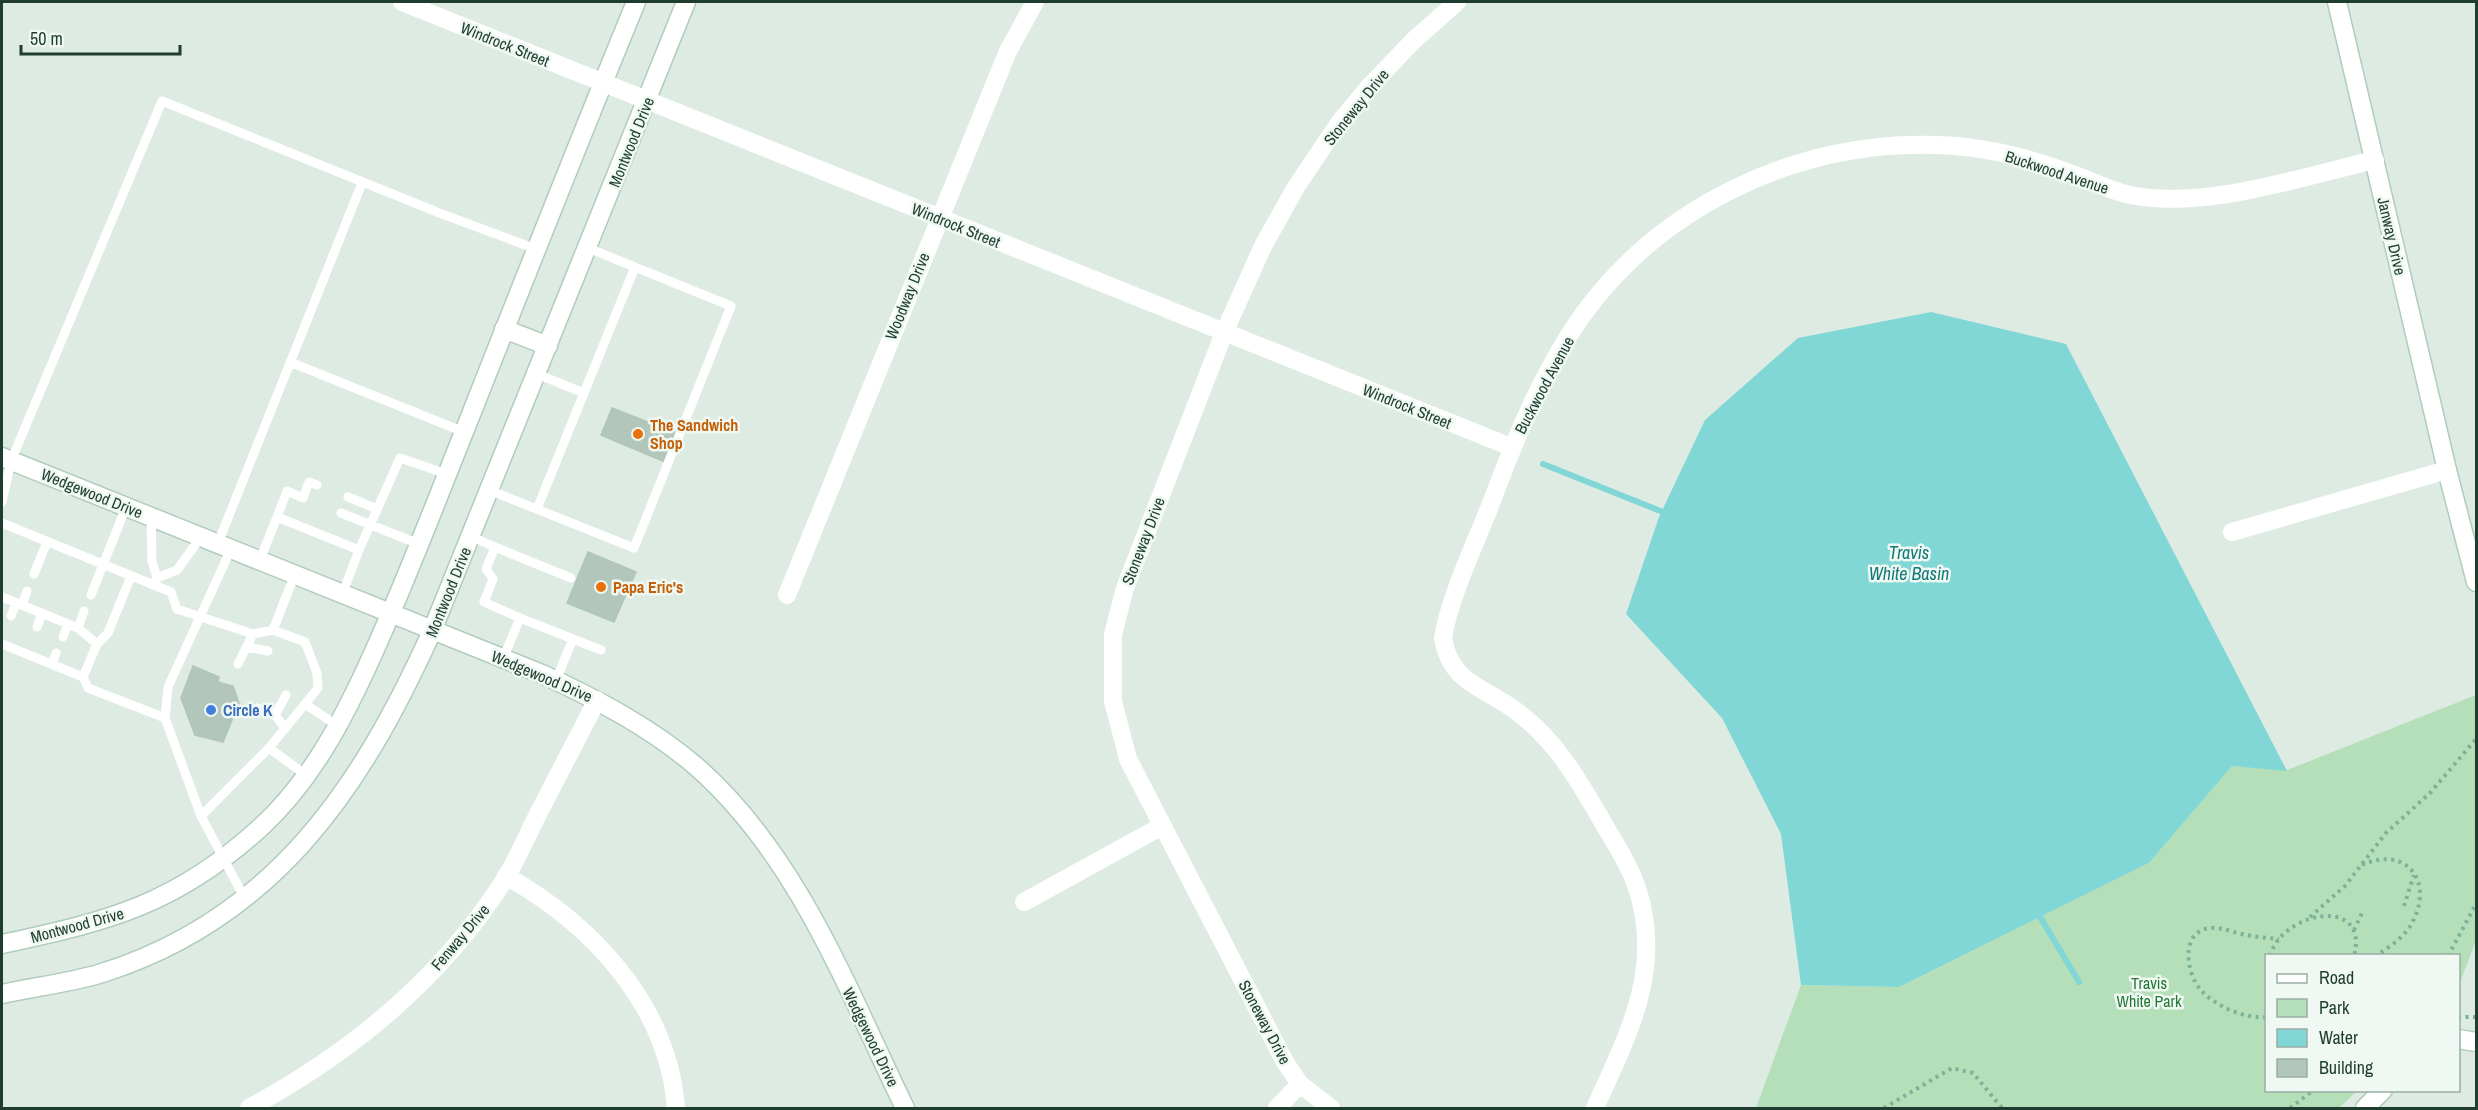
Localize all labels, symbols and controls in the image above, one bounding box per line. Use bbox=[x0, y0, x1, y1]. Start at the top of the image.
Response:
street label: Windrock Street bbox=[457, 16, 553, 72]
scale bar bbox=[21, 18, 180, 56]
text: 50 m bbox=[30, 26, 63, 51]
street label: Stoneway Drive bbox=[1318, 64, 1394, 150]
street label: Montwood Drive bbox=[603, 94, 659, 190]
street label: Buckwood Avenue bbox=[2002, 145, 2112, 199]
street label: Janway Drive bbox=[2372, 195, 2412, 277]
street label: Windrock Street bbox=[908, 197, 1004, 253]
street label: Woodway Drive bbox=[879, 249, 935, 343]
street label: Buckwood Avenue bbox=[1509, 332, 1579, 438]
street label: Windrock Street bbox=[1359, 378, 1455, 434]
place label: The Sandwich Shop bbox=[650, 414, 738, 454]
marker: The Sandwich Shop bbox=[631, 427, 645, 441]
street label: Wedgewood Drive bbox=[38, 463, 146, 523]
street label: Stoneway Drive bbox=[1116, 494, 1170, 588]
water label: Travis White Basin bbox=[1869, 540, 1949, 586]
street label: Montwood Drive bbox=[420, 544, 476, 640]
place label: Papa Eric's bbox=[613, 576, 683, 598]
marker: Papa Eric's bbox=[594, 580, 608, 594]
street label: Wedgewood Drive bbox=[488, 645, 596, 707]
place label: Circle K bbox=[223, 699, 273, 721]
marker: Circle K bbox=[204, 703, 218, 717]
street label: Fenway Drive bbox=[426, 899, 494, 975]
street label: Montwood Drive bbox=[28, 902, 126, 948]
legend bbox=[2265, 954, 2460, 1092]
text: Road bbox=[2319, 965, 2354, 990]
park label: Travis White Park bbox=[2117, 972, 2182, 1012]
street label: Stoneway Drive bbox=[1234, 976, 1296, 1068]
street label: Wedgewood Drive bbox=[838, 984, 904, 1090]
text: Park bbox=[2319, 995, 2350, 1020]
text: Water bbox=[2319, 1025, 2358, 1050]
text: Building bbox=[2319, 1055, 2374, 1080]

